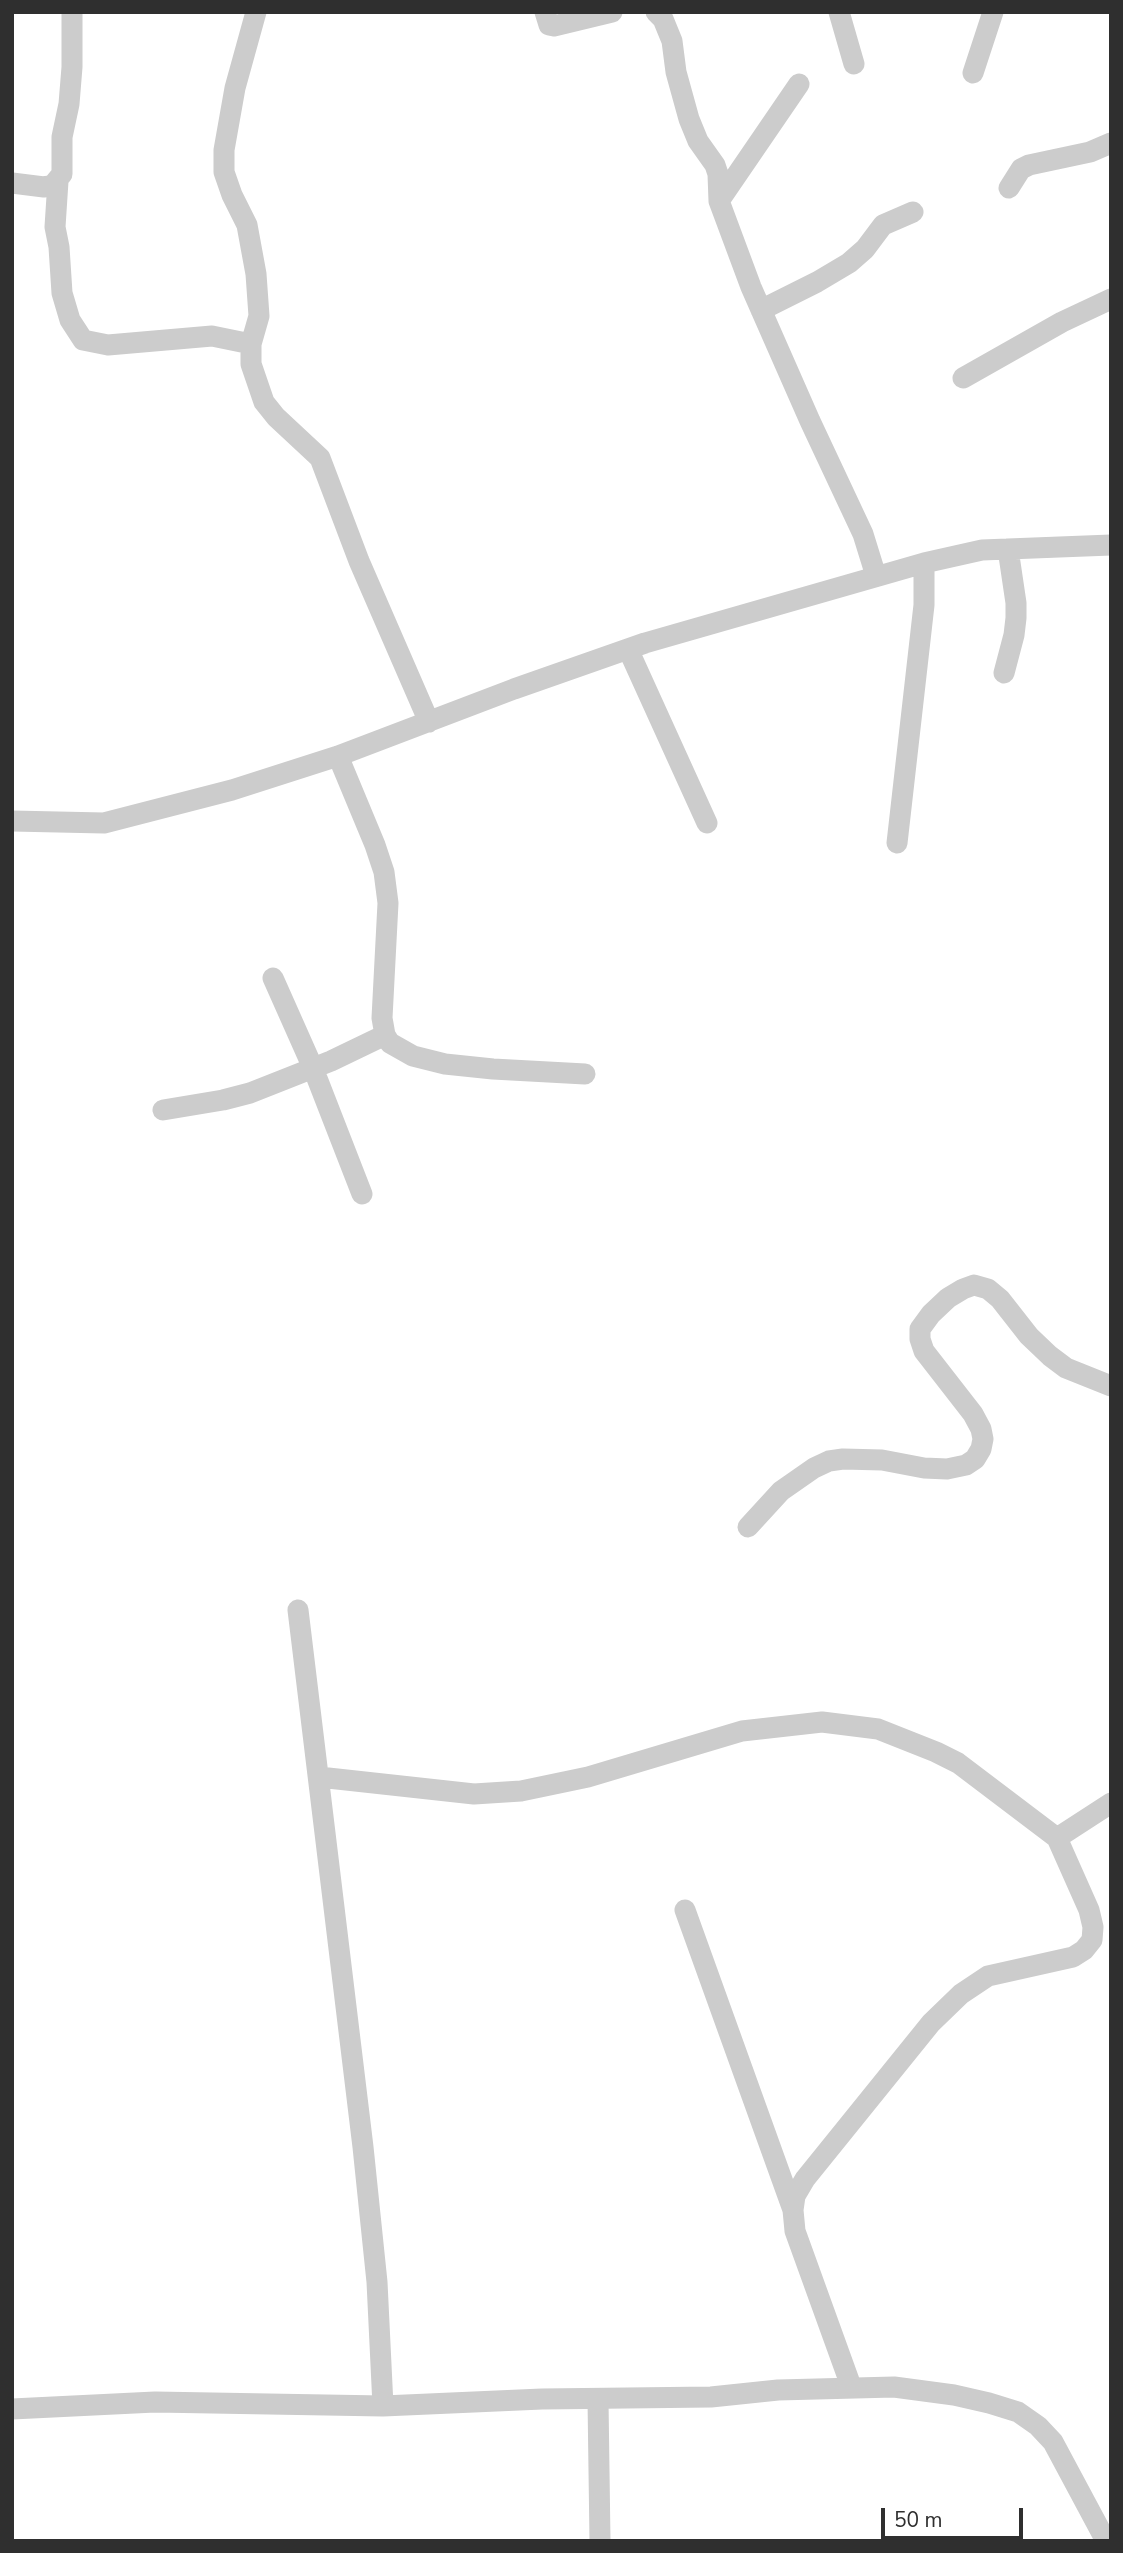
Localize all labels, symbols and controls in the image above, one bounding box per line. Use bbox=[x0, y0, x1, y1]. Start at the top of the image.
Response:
scale bar bbox=[885, 2494, 1027, 2538]
text: 50 m bbox=[894, 2506, 943, 2534]

